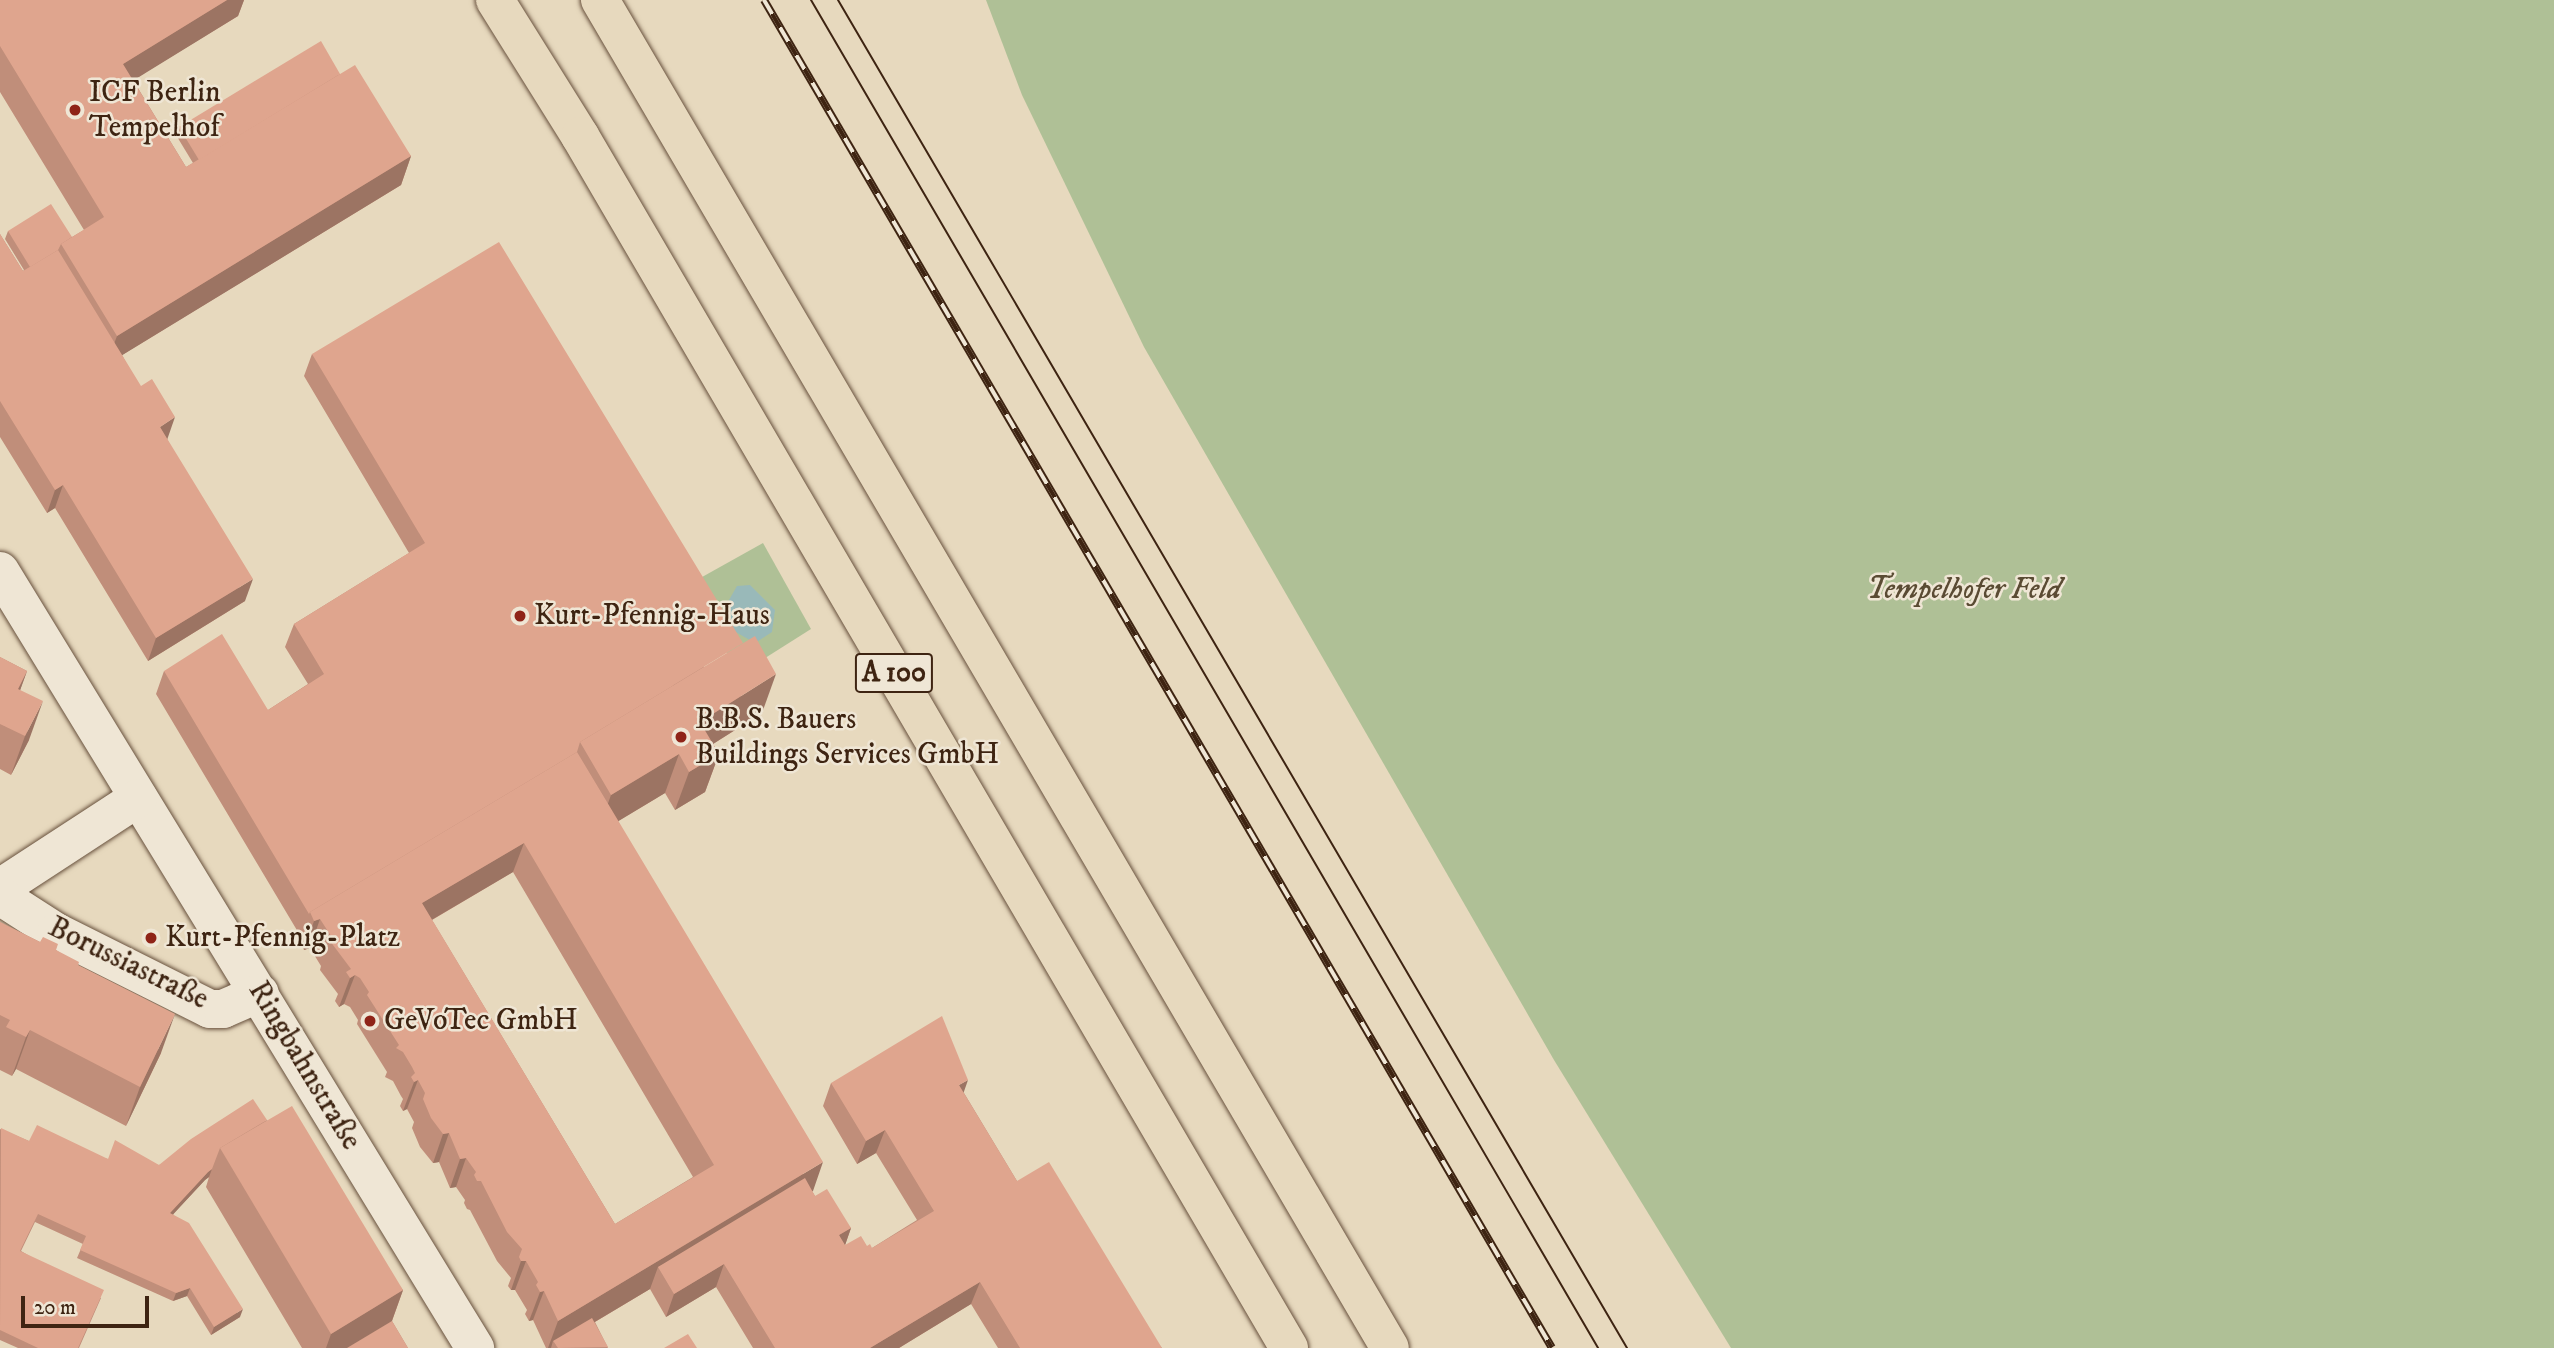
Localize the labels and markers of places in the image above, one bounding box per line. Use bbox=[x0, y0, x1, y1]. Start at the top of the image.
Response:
place label: ICF Berlin Tempelhof bbox=[89, 75, 221, 146]
marker: ICF Berlin Tempelhof bbox=[67, 102, 83, 118]
place label: Kurt-Pfennig-Haus bbox=[534, 598, 770, 634]
marker: Kurt-Pfennig-Haus bbox=[512, 608, 528, 624]
place label: B.B.S. Bauers Buildings Services GmbH bbox=[695, 702, 999, 772]
marker: B.B.S. Bauers Buildings Services GmbH bbox=[673, 729, 689, 745]
place label: Kurt-Pfennig-Platz bbox=[165, 920, 400, 956]
marker: Kurt-Pfennig-Platz bbox=[143, 930, 159, 946]
place label: GeVoTec GmbH bbox=[384, 1003, 578, 1039]
marker: GeVoTec GmbH bbox=[362, 1013, 378, 1029]

